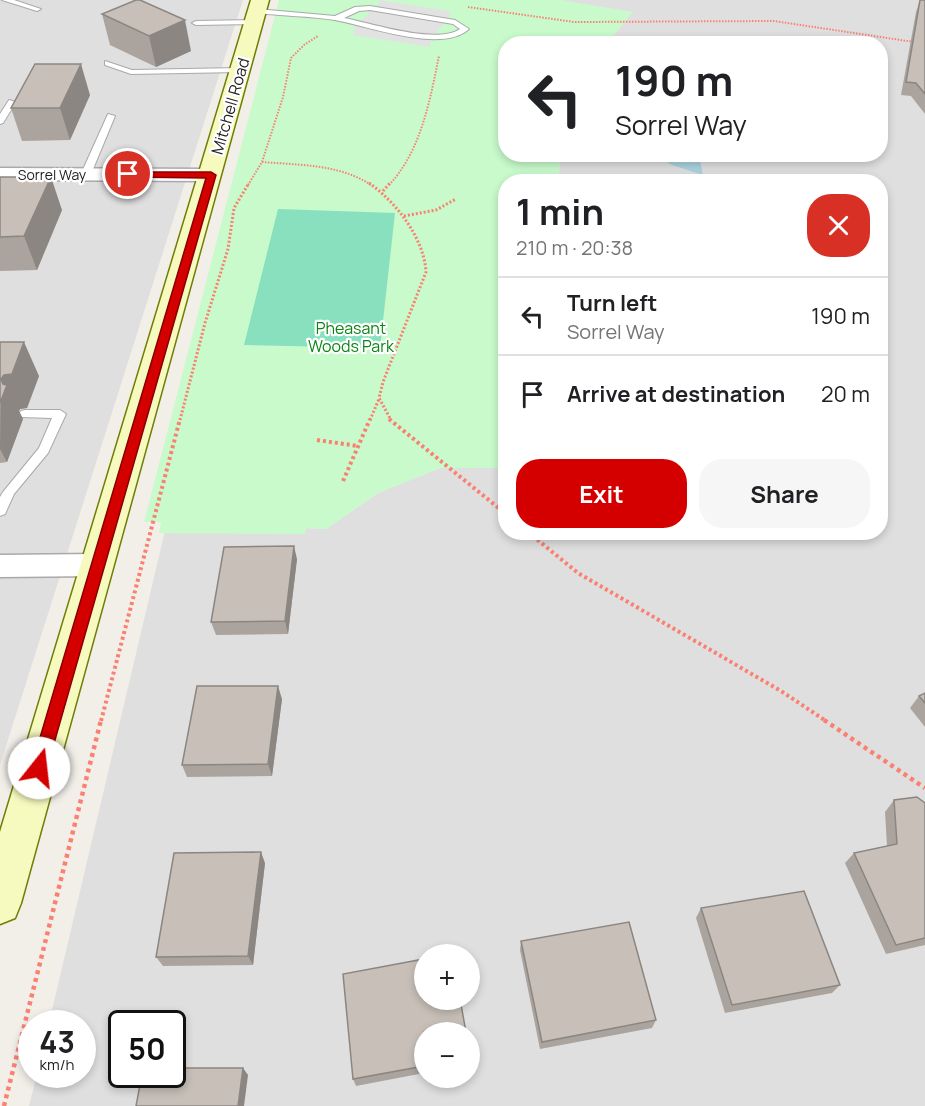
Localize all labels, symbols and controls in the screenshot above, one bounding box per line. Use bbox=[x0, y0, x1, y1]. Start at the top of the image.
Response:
text: 190 m bbox=[615, 51, 733, 109]
street label: Mitchell Road bbox=[206, 55, 254, 157]
icon: left bbox=[516, 60, 594, 138]
text: Sorrel Way bbox=[615, 106, 747, 143]
pin bbox=[102, 148, 153, 199]
icon: arrive bbox=[111, 157, 144, 190]
street label: Sorrel Way bbox=[18, 165, 87, 184]
text: 1 min bbox=[516, 187, 604, 236]
button: close bbox=[807, 194, 870, 257]
text: 210 m · 20:38 bbox=[516, 234, 633, 261]
text: Turn left bbox=[567, 288, 657, 318]
icon: left bbox=[516, 300, 549, 333]
text: 190 m bbox=[811, 301, 870, 331]
park label: Pheasant Woods Park bbox=[308, 317, 395, 357]
text: Sorrel Way bbox=[567, 318, 665, 345]
icon: arrive bbox=[516, 378, 549, 411]
text: Arrive at destination bbox=[567, 379, 785, 409]
text: 20 m bbox=[821, 379, 870, 409]
button: Exit bbox=[516, 459, 687, 528]
button: Share bbox=[699, 459, 870, 528]
position arrow bbox=[7, 736, 71, 800]
map controls bbox=[414, 944, 480, 1088]
button: + bbox=[414, 944, 480, 1010]
speed limit sign: 50 bbox=[108, 1010, 186, 1088]
text: 43 bbox=[39, 1021, 75, 1062]
button: − bbox=[414, 1022, 480, 1088]
text: km/h bbox=[40, 1054, 74, 1075]

